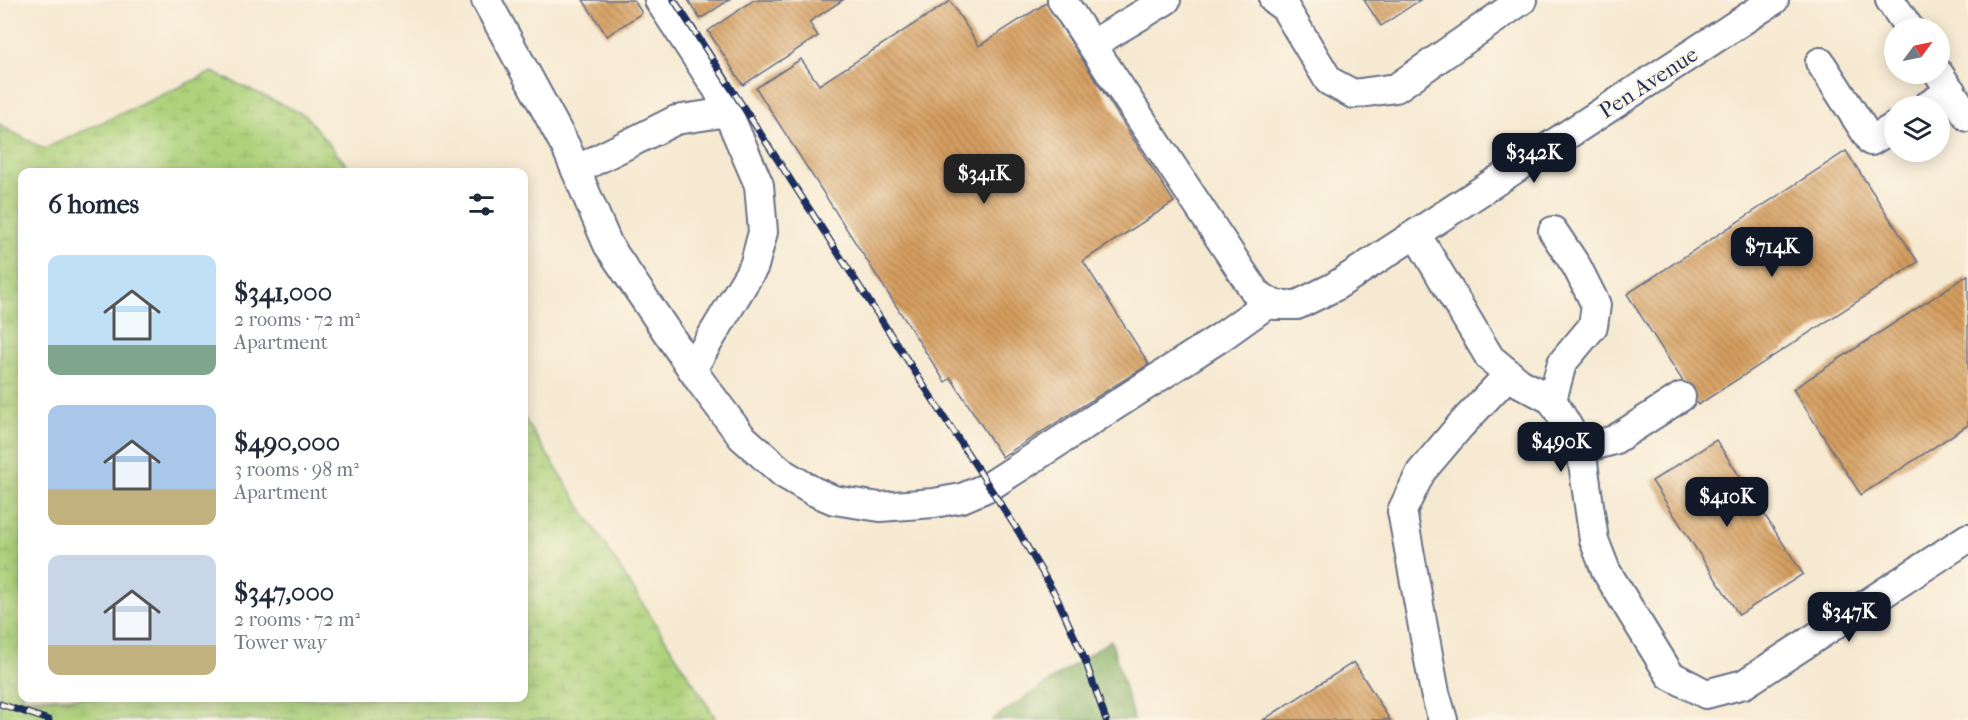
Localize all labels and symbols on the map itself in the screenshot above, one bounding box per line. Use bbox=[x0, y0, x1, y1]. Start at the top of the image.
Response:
north arrow bbox=[1884, 18, 1950, 84]
street label: Pen Avenue bbox=[1594, 41, 1703, 124]
pin: $342K bbox=[1492, 133, 1576, 184]
pin: $341K bbox=[942, 154, 1026, 205]
pin: $714K bbox=[1730, 227, 1814, 278]
pin: $490K bbox=[1519, 422, 1603, 473]
pin: $410K bbox=[1685, 477, 1769, 528]
pin: $347K bbox=[1807, 592, 1891, 643]

